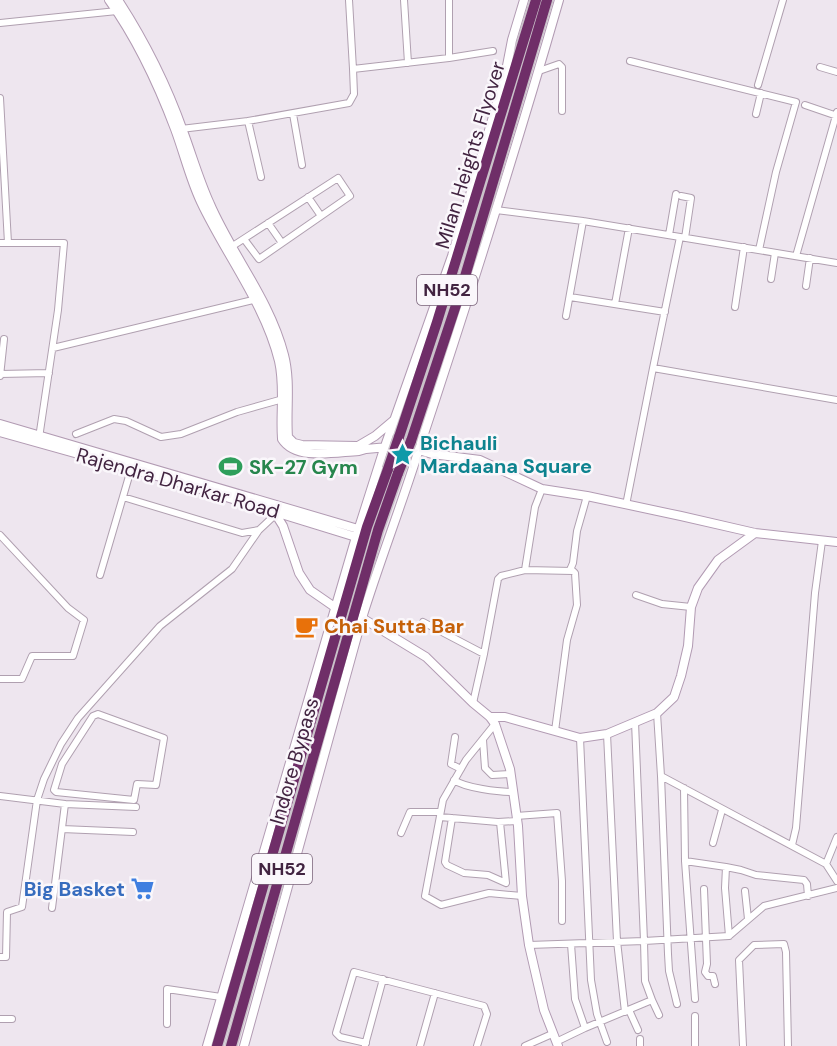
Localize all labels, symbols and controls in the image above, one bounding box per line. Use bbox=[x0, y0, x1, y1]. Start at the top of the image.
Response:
street label: Milan Heights Flyover bbox=[429, 58, 511, 252]
road number: NH52 bbox=[417, 275, 477, 305]
place label: Bichauli Mardaana Square bbox=[420, 430, 592, 479]
street label: Rajendra Dharkar Road bbox=[73, 442, 283, 524]
place icon: Bichauli Mardaana Square bbox=[389, 442, 415, 468]
sports icon: SK-27 Gym bbox=[218, 454, 244, 480]
place label: SK-27 Gym bbox=[249, 454, 358, 480]
cafe icon: Chai Sutta Bar bbox=[293, 613, 319, 639]
place label: Chai Sutta Bar bbox=[324, 613, 464, 639]
street label: Indore Bypass bbox=[263, 694, 325, 828]
road number: NH52 bbox=[252, 854, 312, 884]
place label: Big Basket bbox=[24, 876, 125, 902]
supermarket icon: Big Basket bbox=[130, 876, 156, 902]

